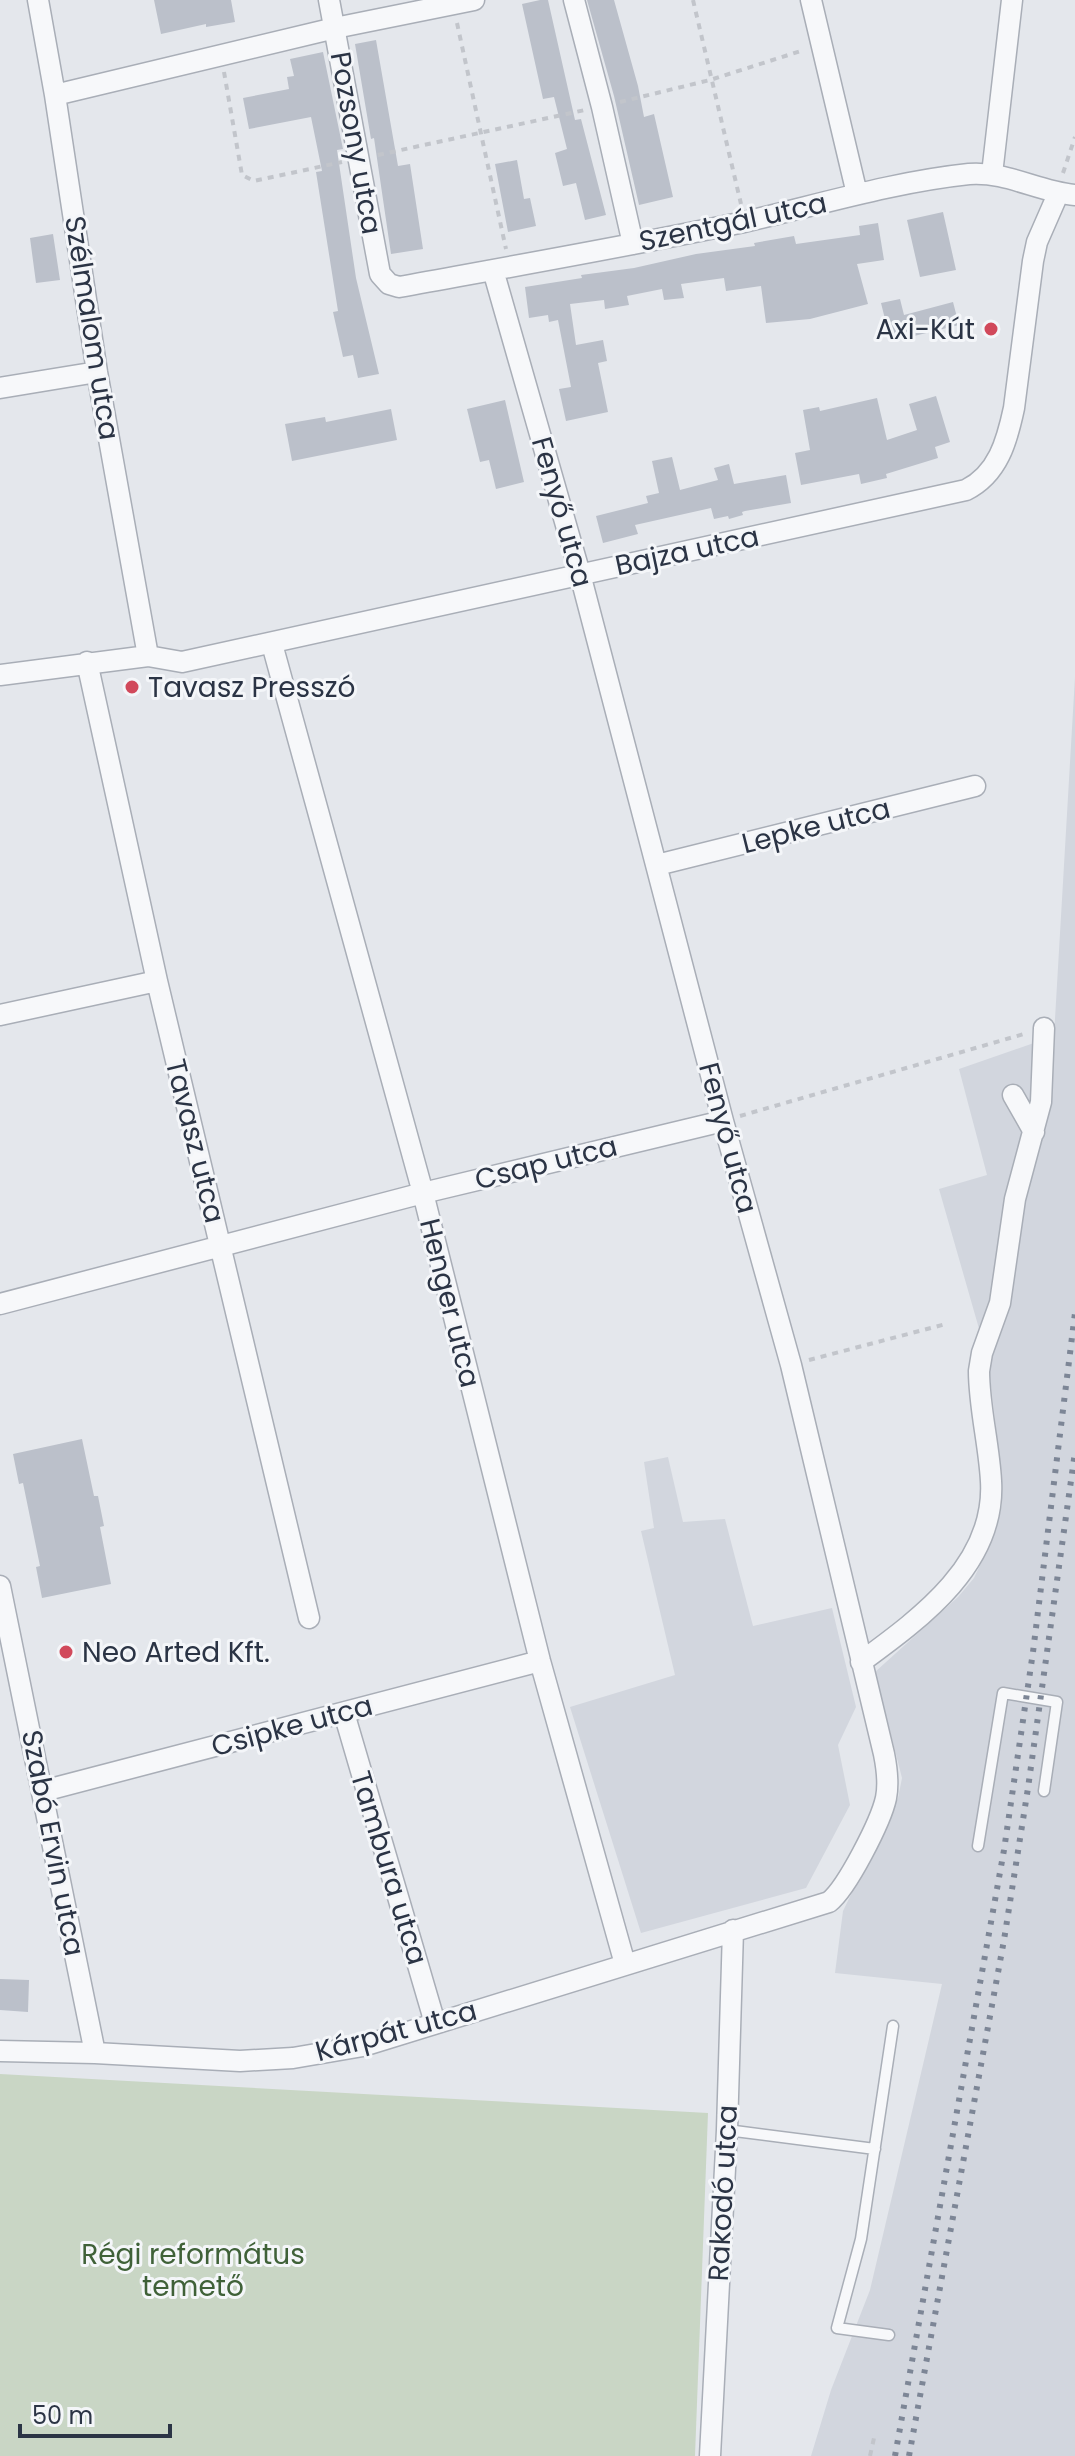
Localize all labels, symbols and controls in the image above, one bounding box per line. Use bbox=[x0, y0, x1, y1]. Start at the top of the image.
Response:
street label: Pozsony utca bbox=[321, 49, 391, 237]
street label: Szentgál utca bbox=[636, 183, 830, 261]
street label: Szélmalom utca bbox=[55, 213, 129, 443]
place label: Axi-Kút bbox=[876, 310, 975, 349]
marker: Axi-Kút bbox=[982, 320, 1000, 338]
street label: Fenyő utca bbox=[522, 432, 602, 592]
street label: Bajza utca bbox=[611, 517, 763, 585]
place label: Tavasz Presszó bbox=[148, 668, 355, 707]
marker: Tavasz Presszó bbox=[123, 678, 141, 696]
street label: Lepke utca bbox=[738, 789, 894, 863]
street label: Tavasz utca bbox=[156, 1055, 234, 1227]
street label: Fenyő utca bbox=[689, 1058, 767, 1218]
street label: Csap utca bbox=[471, 1126, 621, 1200]
street label: Henger utca bbox=[410, 1214, 490, 1392]
place label: Neo Arted Kft. bbox=[82, 1633, 270, 1672]
marker: Neo Arted Kft. bbox=[57, 1643, 75, 1661]
street label: Csipke utca bbox=[207, 1686, 377, 1766]
street label: Szabó Ervin utca bbox=[12, 1727, 94, 1959]
street label: Tambura utca bbox=[341, 1766, 437, 1970]
street label: Kárpát utca bbox=[311, 1991, 481, 2071]
street label: Rakodó utca bbox=[699, 2104, 747, 2282]
park label: Régi református temető bbox=[81, 2235, 305, 2306]
scale bar bbox=[20, 2388, 170, 2438]
text: 50 m bbox=[32, 2399, 93, 2432]

